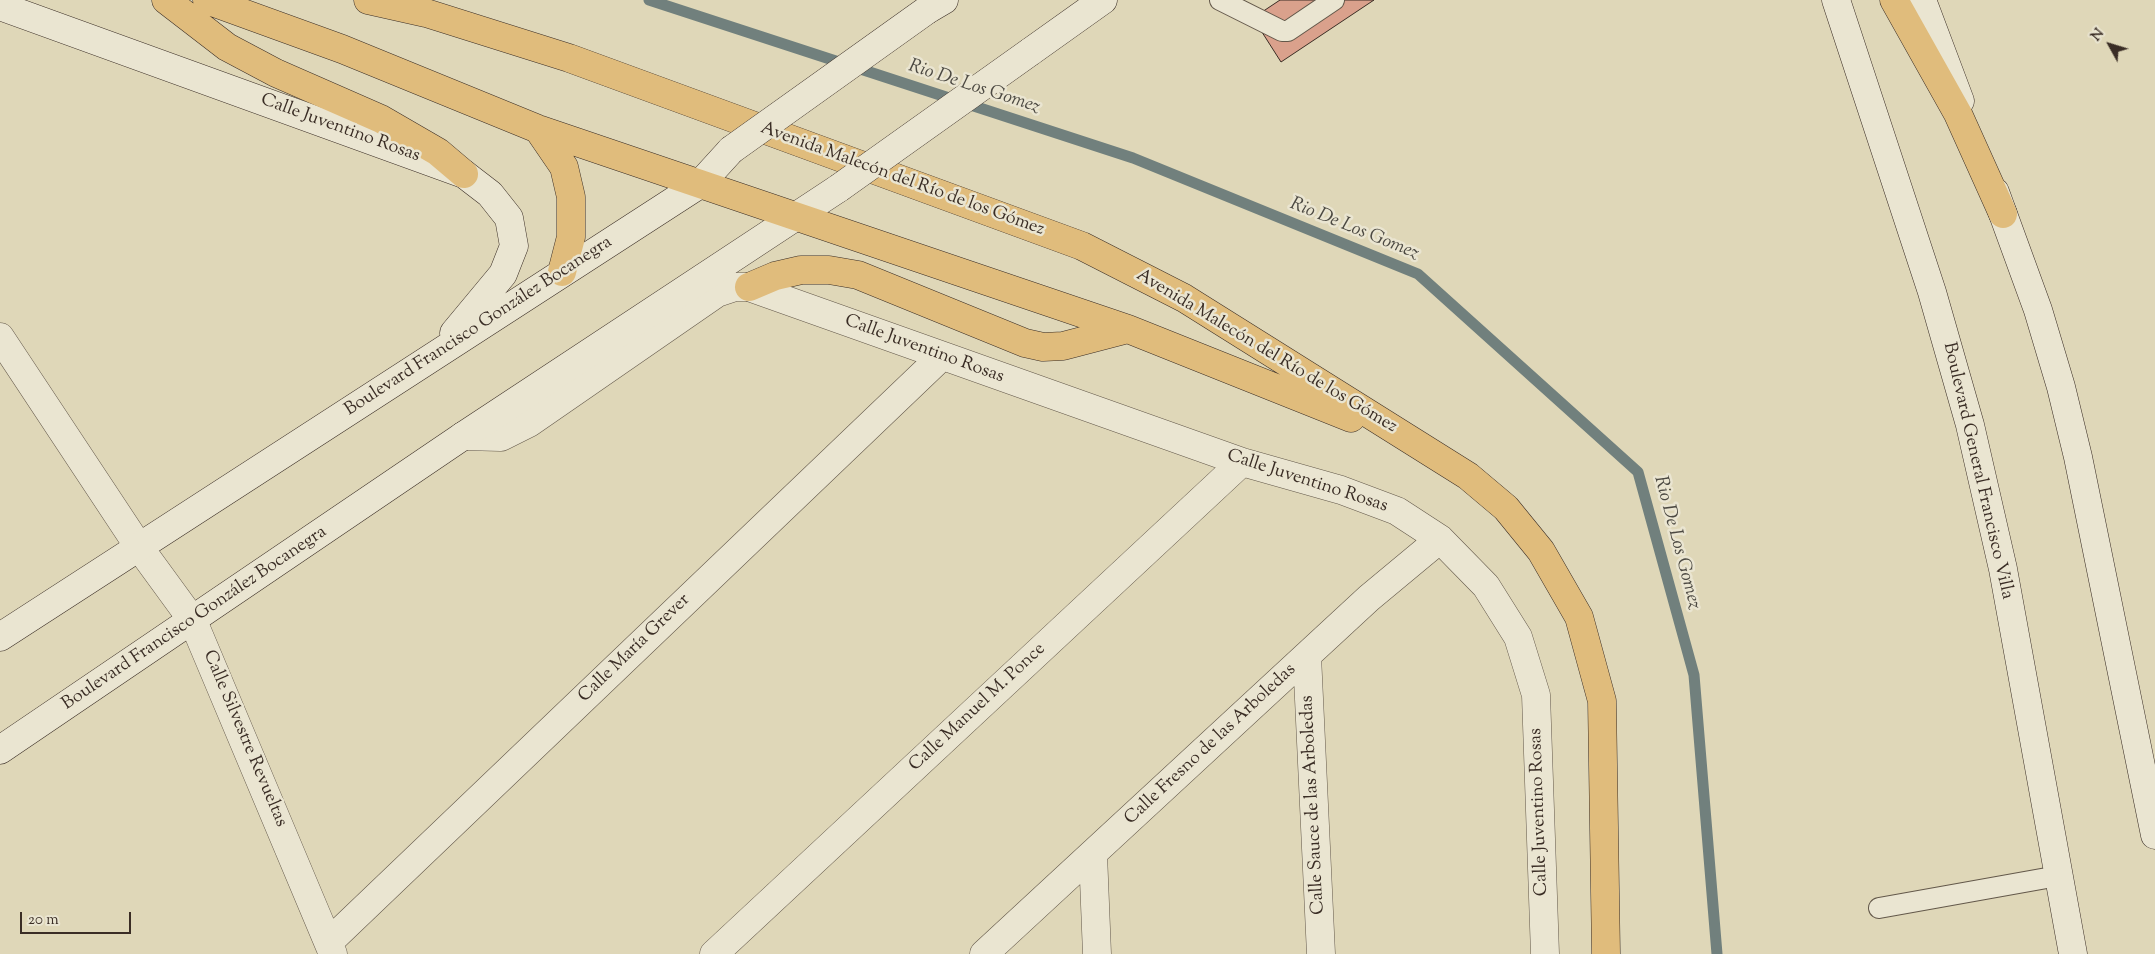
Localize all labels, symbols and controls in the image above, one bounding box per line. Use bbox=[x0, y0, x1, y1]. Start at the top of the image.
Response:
north arrow bbox=[2085, 20, 2135, 70]
text: N bbox=[2087, 25, 2110, 46]
water label: Rio De Los Gomez bbox=[905, 56, 1043, 120]
street label: Calle Juventino Rosas bbox=[257, 90, 423, 168]
street label: Avenida Malecón del Río de los Gómez bbox=[757, 118, 1047, 242]
water label: Rio De Los Gomez bbox=[1286, 194, 1422, 266]
street label: Boulevard Francisco González Bocanegra bbox=[341, 232, 617, 422]
street label: Avenida Malecón del Río de los Gómez bbox=[1132, 265, 1400, 439]
street label: Calle Juventino Rosas bbox=[841, 311, 1007, 389]
street label: Boulevard General Francisco Villa bbox=[1937, 341, 2017, 601]
street label: Calle Juventino Rosas bbox=[1224, 446, 1390, 518]
water label: Rio De Los Gomez bbox=[1647, 474, 1705, 612]
street label: Boulevard Francisco González Bocanegra bbox=[59, 522, 331, 716]
street label: Calle María Grever bbox=[575, 590, 695, 708]
street label: Calle Manuel M. Ponce bbox=[905, 639, 1051, 777]
street label: Calle Silvestre Revueltas bbox=[197, 647, 291, 831]
street label: Calle Fresno de las Arboledas bbox=[1121, 660, 1301, 830]
street label: Calle Sauce de las Arboledas bbox=[1297, 695, 1331, 915]
street label: Calle Juventino Rosas bbox=[1526, 728, 1554, 896]
scale bar bbox=[22, 902, 134, 934]
text: 20 m bbox=[28, 910, 59, 931]

